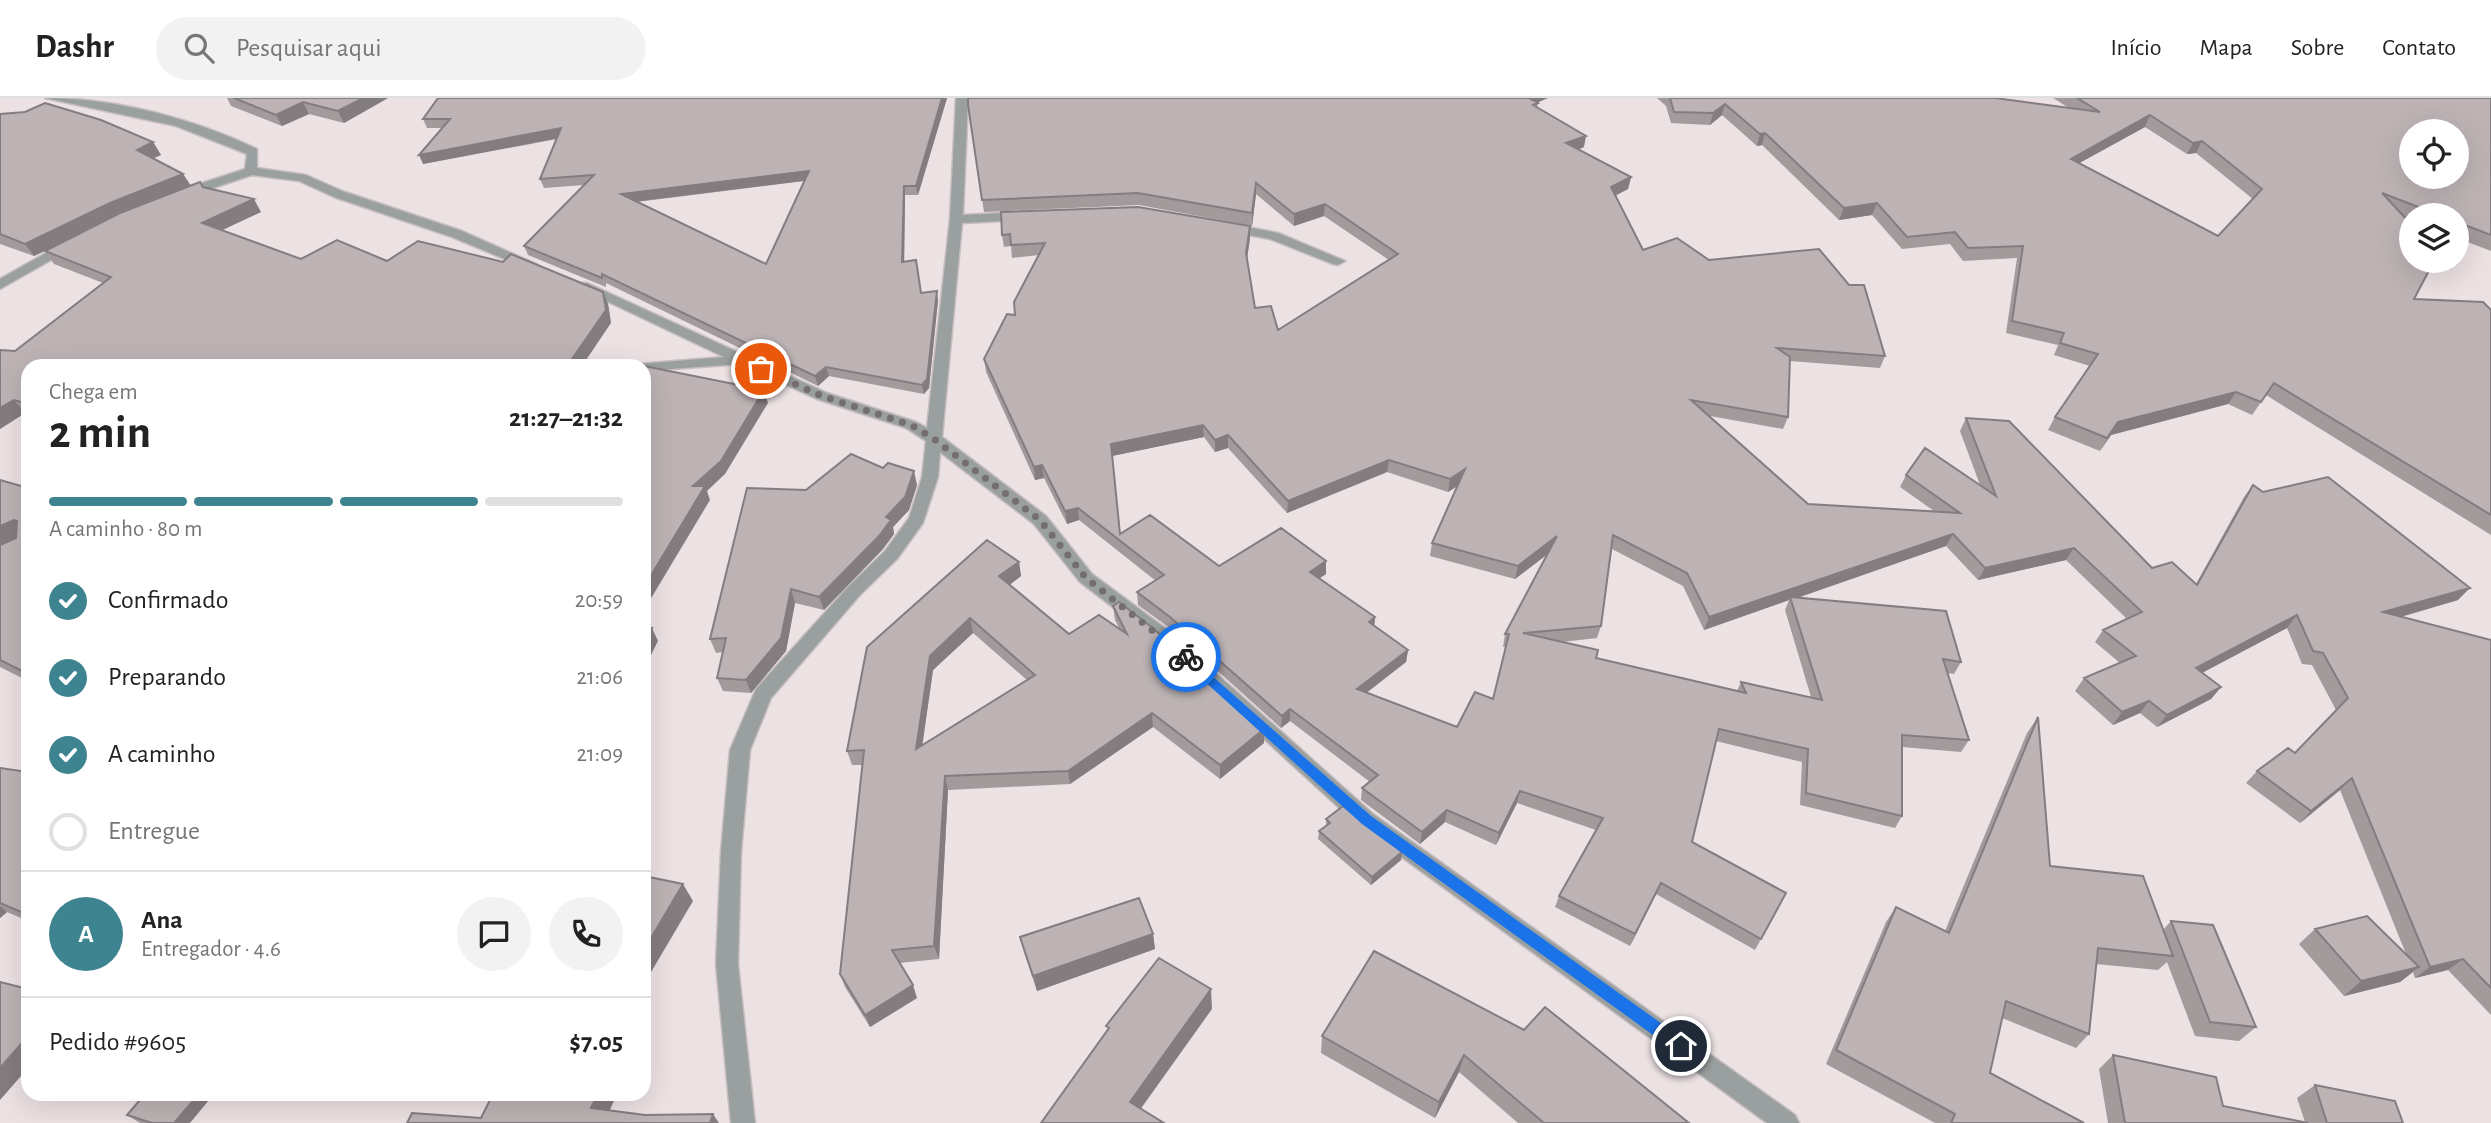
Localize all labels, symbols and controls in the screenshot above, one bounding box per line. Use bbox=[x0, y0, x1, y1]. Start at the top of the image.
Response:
search box bbox=[156, 17, 646, 80]
icon: search bbox=[180, 29, 218, 67]
text: Dashr bbox=[35, 31, 114, 64]
text: Pesquisar aqui bbox=[236, 35, 382, 61]
text: Início bbox=[2110, 36, 2162, 60]
text: Mapa bbox=[2200, 36, 2253, 60]
text: Sobre bbox=[2291, 36, 2344, 60]
text: Contato bbox=[2382, 36, 2456, 60]
map controls bbox=[2399, 119, 2469, 273]
button: locate bbox=[2399, 119, 2469, 189]
button: layers bbox=[2399, 203, 2469, 273]
pin bbox=[731, 339, 791, 399]
icon: bag bbox=[742, 350, 780, 388]
text: Chega em bbox=[49, 381, 138, 404]
text: 21:27–21:32 bbox=[509, 405, 623, 431]
text: 2 min bbox=[49, 410, 151, 456]
text: A caminho · 80 m bbox=[49, 518, 202, 541]
icon: check bbox=[49, 582, 87, 620]
text: Confirmado bbox=[108, 587, 229, 613]
text: 20:59 bbox=[575, 589, 623, 612]
courier bbox=[1151, 622, 1221, 692]
icon: bike bbox=[1167, 638, 1205, 676]
icon: check bbox=[49, 659, 87, 697]
text: Preparando bbox=[108, 664, 226, 690]
text: 21:06 bbox=[576, 666, 623, 689]
icon: check bbox=[49, 736, 87, 774]
text: A caminho bbox=[108, 741, 216, 767]
text: 21:09 bbox=[576, 743, 623, 766]
text: Entregue bbox=[108, 818, 200, 844]
button: chat bbox=[457, 897, 531, 971]
button: phone bbox=[549, 897, 623, 971]
text: Ana bbox=[141, 907, 183, 933]
text: A bbox=[78, 921, 94, 947]
text: Entregador · 4.6 bbox=[141, 938, 281, 961]
pin bbox=[1651, 1016, 1711, 1076]
icon: home bbox=[1662, 1027, 1700, 1065]
text: Pedido #9605 bbox=[49, 1029, 186, 1055]
text: $7.05 bbox=[569, 1029, 623, 1055]

